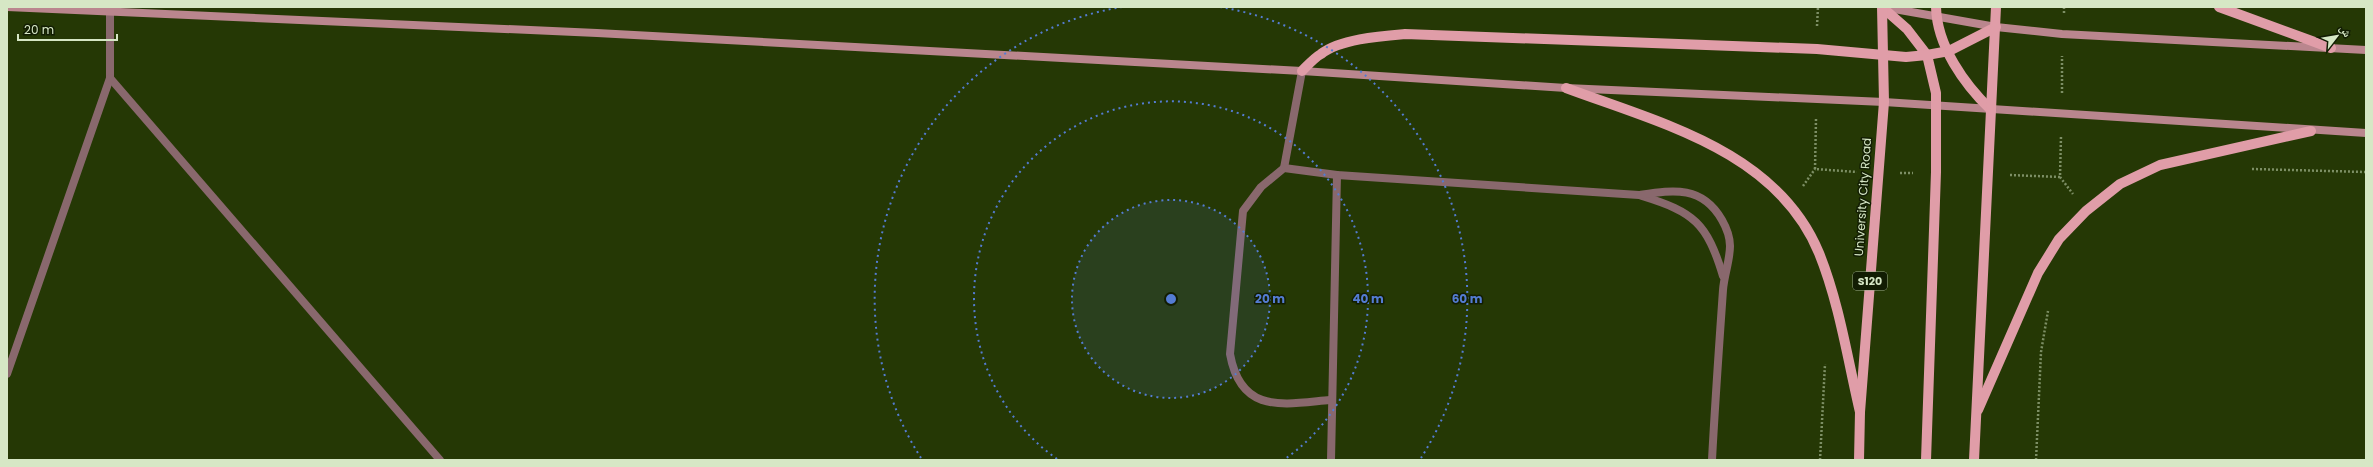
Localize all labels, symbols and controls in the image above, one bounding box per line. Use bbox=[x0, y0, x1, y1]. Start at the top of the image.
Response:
scale bar bbox=[18, 16, 117, 42]
north arrow bbox=[2317, 16, 2357, 56]
text: 20 m bbox=[24, 21, 54, 38]
text: ش bbox=[2336, 22, 2356, 40]
street label: University City Road bbox=[1850, 137, 1875, 257]
road number: S120 bbox=[1853, 272, 1887, 290]
text: 20 m bbox=[1255, 290, 1285, 307]
text: 40 m bbox=[1352, 290, 1384, 307]
text: 60 m bbox=[1452, 290, 1483, 307]
centre of rings bbox=[1164, 292, 1178, 306]

